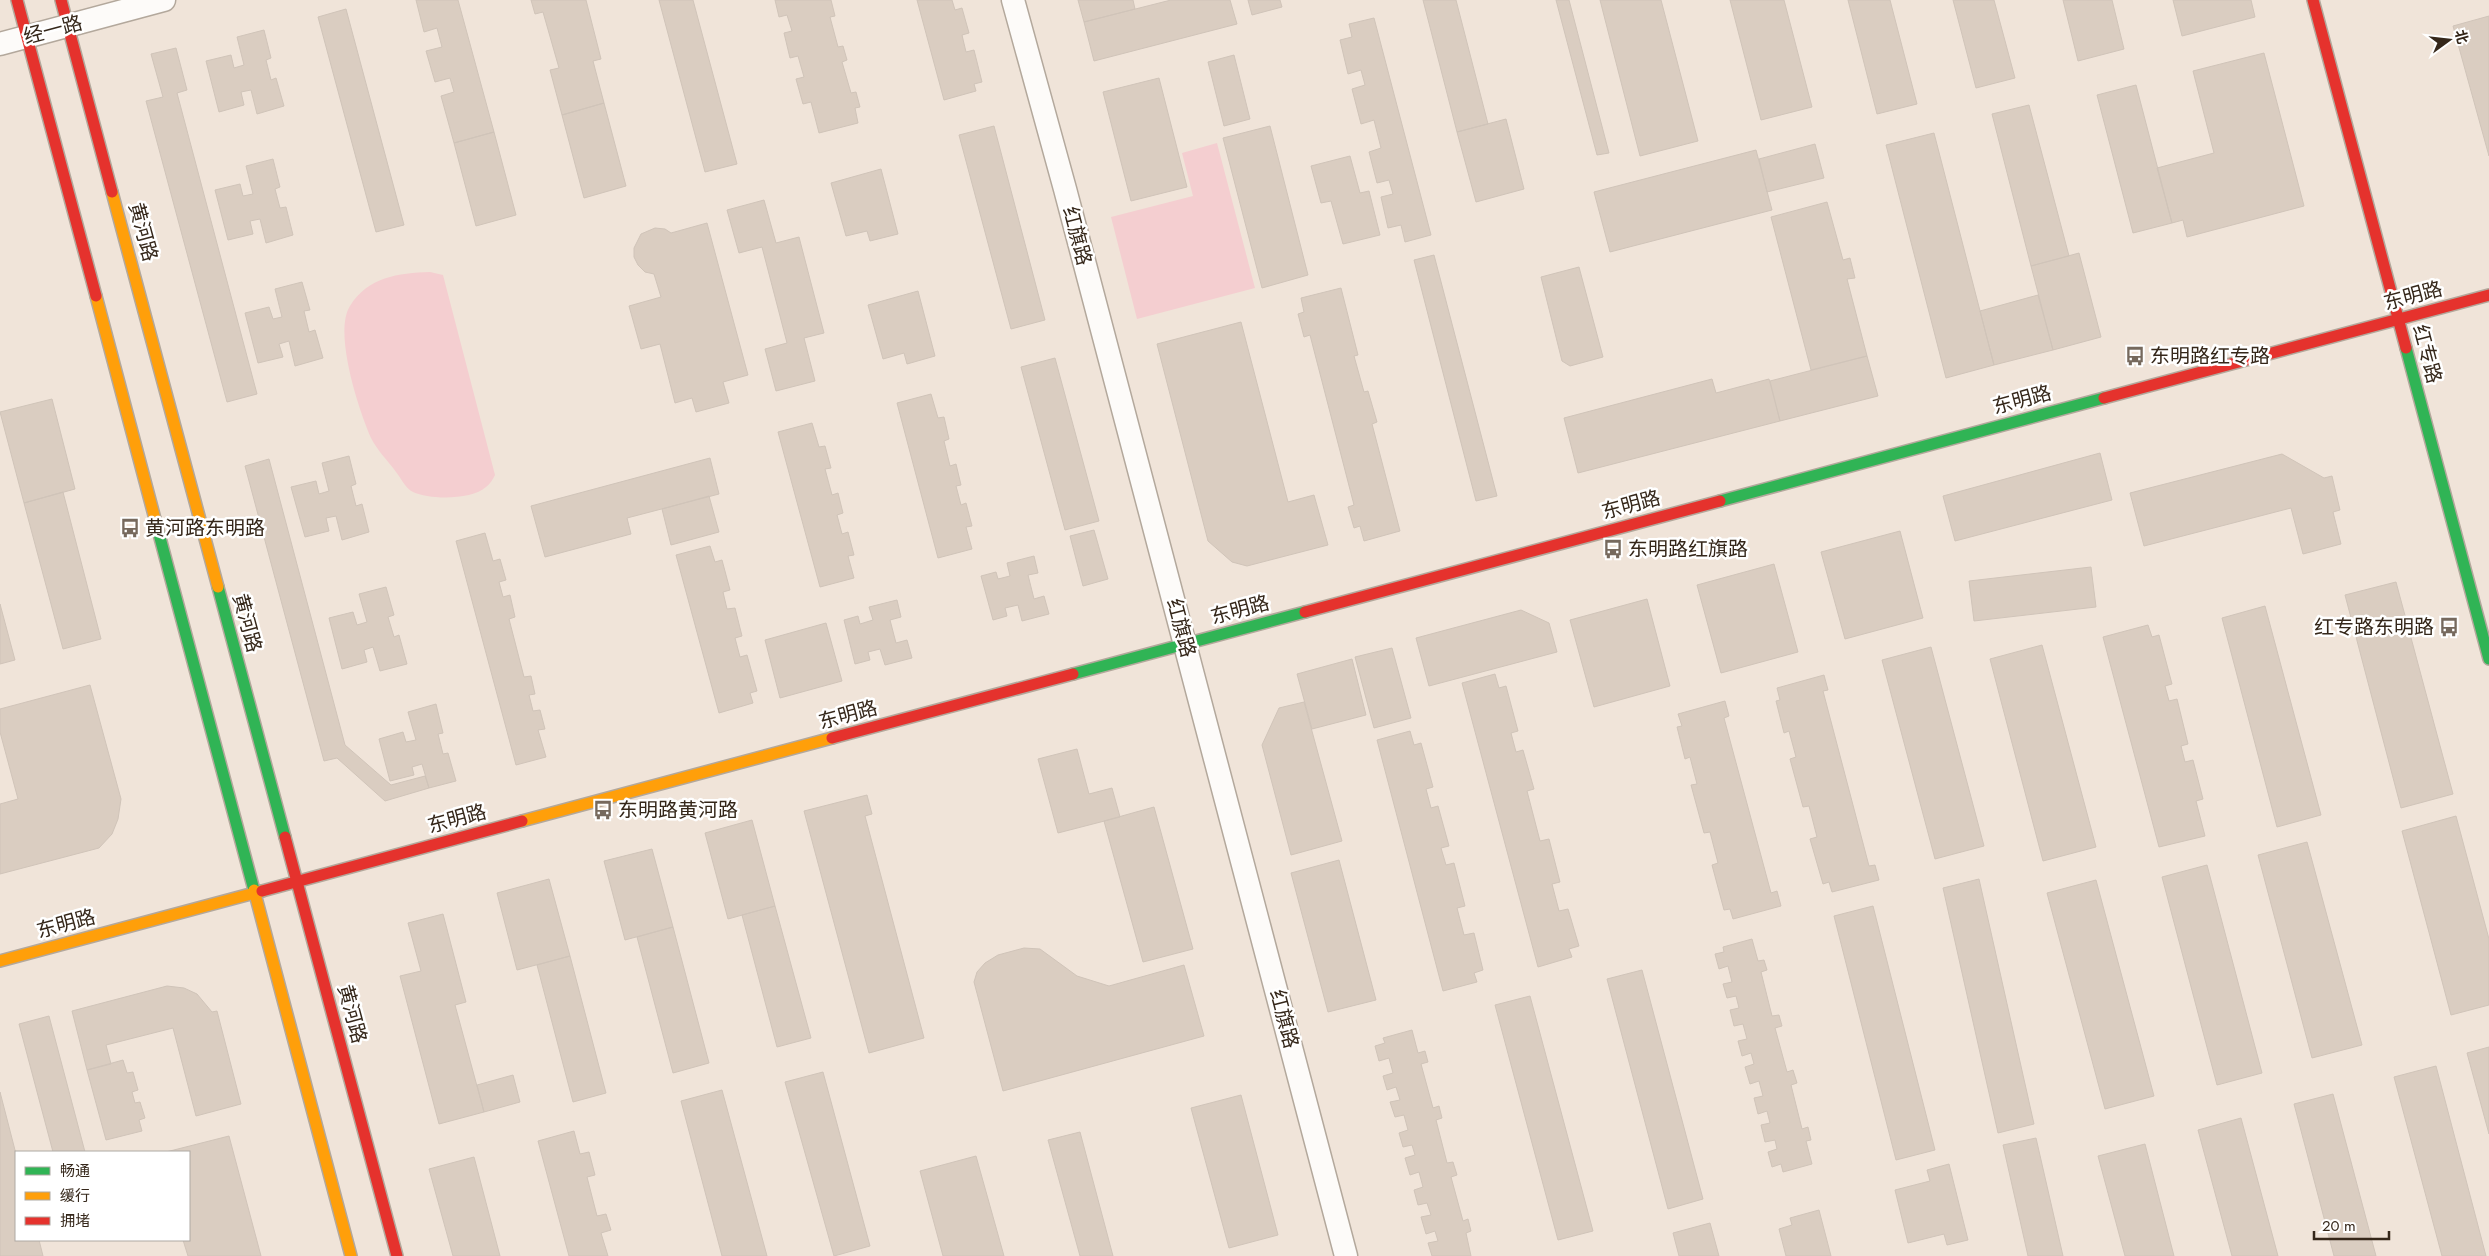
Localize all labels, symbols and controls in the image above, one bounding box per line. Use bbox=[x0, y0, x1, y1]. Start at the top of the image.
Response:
street label: 经一路 bbox=[20, 8, 86, 52]
north arrow bbox=[2424, 15, 2474, 65]
text: 北 bbox=[2450, 27, 2473, 46]
street label: 黄河路 bbox=[121, 199, 165, 265]
street label: 红旗路 bbox=[1055, 203, 1099, 269]
street label: 东明路 bbox=[2380, 274, 2446, 318]
street label: 红专路 bbox=[2405, 321, 2449, 387]
place label: 东明路红专路 bbox=[2150, 342, 2270, 371]
bus stop icon: 东明路红专路 bbox=[2124, 345, 2146, 367]
street label: 东明路 bbox=[1989, 378, 2055, 422]
street label: 东明路 bbox=[1598, 483, 1664, 527]
place label: 黄河路东明路 bbox=[145, 514, 265, 543]
bus stop icon: 黄河路东明路 bbox=[119, 517, 141, 539]
place label: 东明路红旗路 bbox=[1628, 535, 1748, 564]
bus stop icon: 东明路红旗路 bbox=[1602, 538, 1624, 560]
street label: 东明路 bbox=[1207, 588, 1273, 632]
street label: 黄河路 bbox=[225, 590, 269, 656]
street label: 红旗路 bbox=[1159, 595, 1203, 661]
place label: 红专路东明路 bbox=[2314, 613, 2434, 642]
bus stop icon: 红专路东明路 bbox=[2438, 616, 2460, 638]
street label: 东明路 bbox=[815, 693, 881, 737]
place label: 东明路黄河路 bbox=[618, 796, 738, 825]
street label: 东明路 bbox=[424, 797, 490, 841]
bus stop icon: 东明路黄河路 bbox=[592, 799, 614, 821]
street label: 东明路 bbox=[33, 902, 99, 946]
street label: 黄河路 bbox=[330, 981, 374, 1047]
street label: 红旗路 bbox=[1262, 986, 1306, 1052]
legend bbox=[15, 1151, 190, 1241]
text: 畅通 bbox=[60, 1160, 90, 1182]
text: 缓行 bbox=[60, 1185, 90, 1207]
scale bar bbox=[2314, 1208, 2389, 1240]
text: 拥堵 bbox=[60, 1210, 90, 1232]
text: 20 m bbox=[2322, 1215, 2356, 1237]

